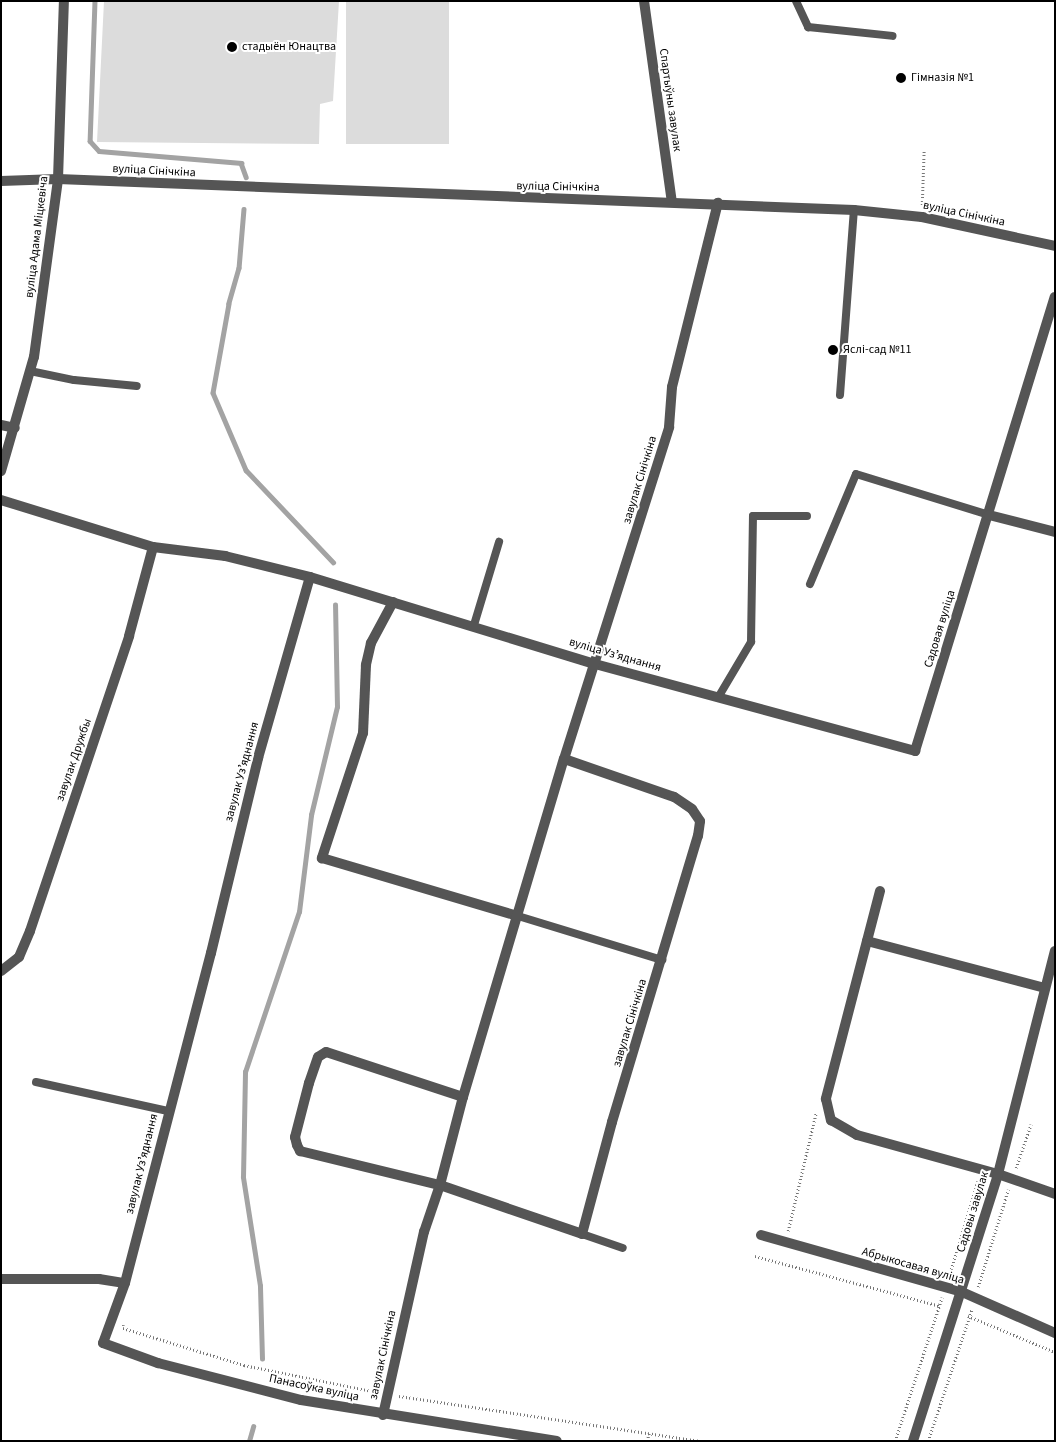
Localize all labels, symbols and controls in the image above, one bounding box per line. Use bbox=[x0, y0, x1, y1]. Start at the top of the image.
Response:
place label: стадыён Юнацтва bbox=[242, 40, 336, 54]
marker: стадыён Юнацтва bbox=[226, 41, 238, 53]
street label: Спартыўны завулак bbox=[656, 48, 684, 152]
place label: Гімназія №1 bbox=[911, 71, 974, 85]
marker: Гімназія №1 bbox=[895, 72, 907, 84]
street label: вуліца Сінічкіна bbox=[112, 162, 196, 180]
street label: вуліца Адама Міцкевіча bbox=[22, 175, 52, 299]
street label: вуліца Сінічкіна bbox=[516, 179, 600, 195]
street label: вуліца Сінічкіна bbox=[922, 198, 1006, 230]
place label: Яслі-сад №11 bbox=[843, 343, 912, 357]
marker: Яслі-сад №11 bbox=[827, 344, 839, 356]
street label: завулак Сінічкіна bbox=[620, 434, 660, 526]
street label: Садовая вуліца bbox=[921, 589, 959, 669]
street label: вуліца Узʼяднання bbox=[567, 635, 663, 675]
street label: завулак Дружбы bbox=[53, 717, 95, 803]
street label: завулак Узʼяднання bbox=[222, 720, 262, 824]
street label: завулак Сінічкіна bbox=[610, 977, 650, 1069]
street label: завулак Узʼяднання bbox=[123, 1112, 161, 1216]
street label: Садовы завулак bbox=[954, 1170, 992, 1254]
street label: Абрыкосавая вуліца bbox=[860, 1244, 966, 1288]
street label: завулак Сінічкіна bbox=[366, 1309, 400, 1401]
street label: Панасоўка вуліца bbox=[268, 1371, 360, 1405]

